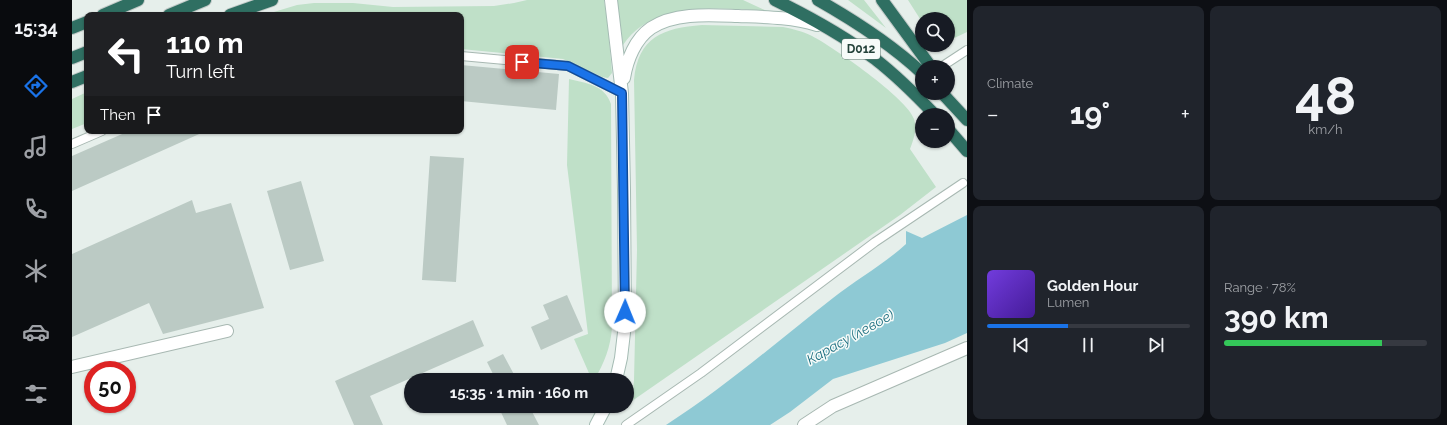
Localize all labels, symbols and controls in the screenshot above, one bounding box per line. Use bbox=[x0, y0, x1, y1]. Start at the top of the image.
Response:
map controls bbox=[915, 12, 955, 148]
button: search bbox=[915, 12, 955, 52]
text: 15:34 bbox=[14, 17, 58, 38]
text: 110 m bbox=[166, 27, 244, 60]
icon: left bbox=[100, 28, 152, 80]
road number: D012 bbox=[842, 39, 880, 59]
pin bbox=[505, 45, 539, 79]
icon: arrive bbox=[511, 51, 533, 73]
button: + bbox=[915, 60, 955, 100]
text: Turn left bbox=[166, 61, 235, 82]
text: 48 bbox=[1295, 65, 1356, 126]
icon: directions bbox=[22, 72, 50, 100]
text: Climate bbox=[987, 76, 1033, 91]
text: 19° bbox=[1070, 96, 1110, 131]
text: − bbox=[987, 101, 999, 127]
text: + bbox=[1181, 101, 1190, 127]
icon: arrive bbox=[143, 104, 165, 126]
text: Then bbox=[100, 106, 135, 124]
button: − bbox=[915, 108, 955, 148]
text: km/h bbox=[1308, 122, 1343, 137]
icon: music bbox=[22, 133, 50, 161]
icon: phone bbox=[22, 195, 50, 223]
icon: climate bbox=[22, 257, 50, 285]
text: Golden Hour bbox=[1047, 277, 1138, 295]
text: Range · 78% bbox=[1224, 280, 1296, 295]
position arrow bbox=[604, 291, 646, 333]
text: Lumen bbox=[1047, 295, 1089, 310]
text: 390 km bbox=[1224, 300, 1329, 335]
water label: Карасу (левое) bbox=[804, 306, 897, 368]
icon: car bbox=[22, 318, 50, 346]
icon: previous bbox=[1010, 334, 1032, 356]
icon: pause bbox=[1077, 334, 1099, 356]
icon: next bbox=[1145, 334, 1167, 356]
speed limit sign: 50 bbox=[84, 361, 136, 413]
icon: filters bbox=[22, 380, 50, 408]
text: 15:35 · 1 min · 160 m bbox=[450, 384, 588, 402]

